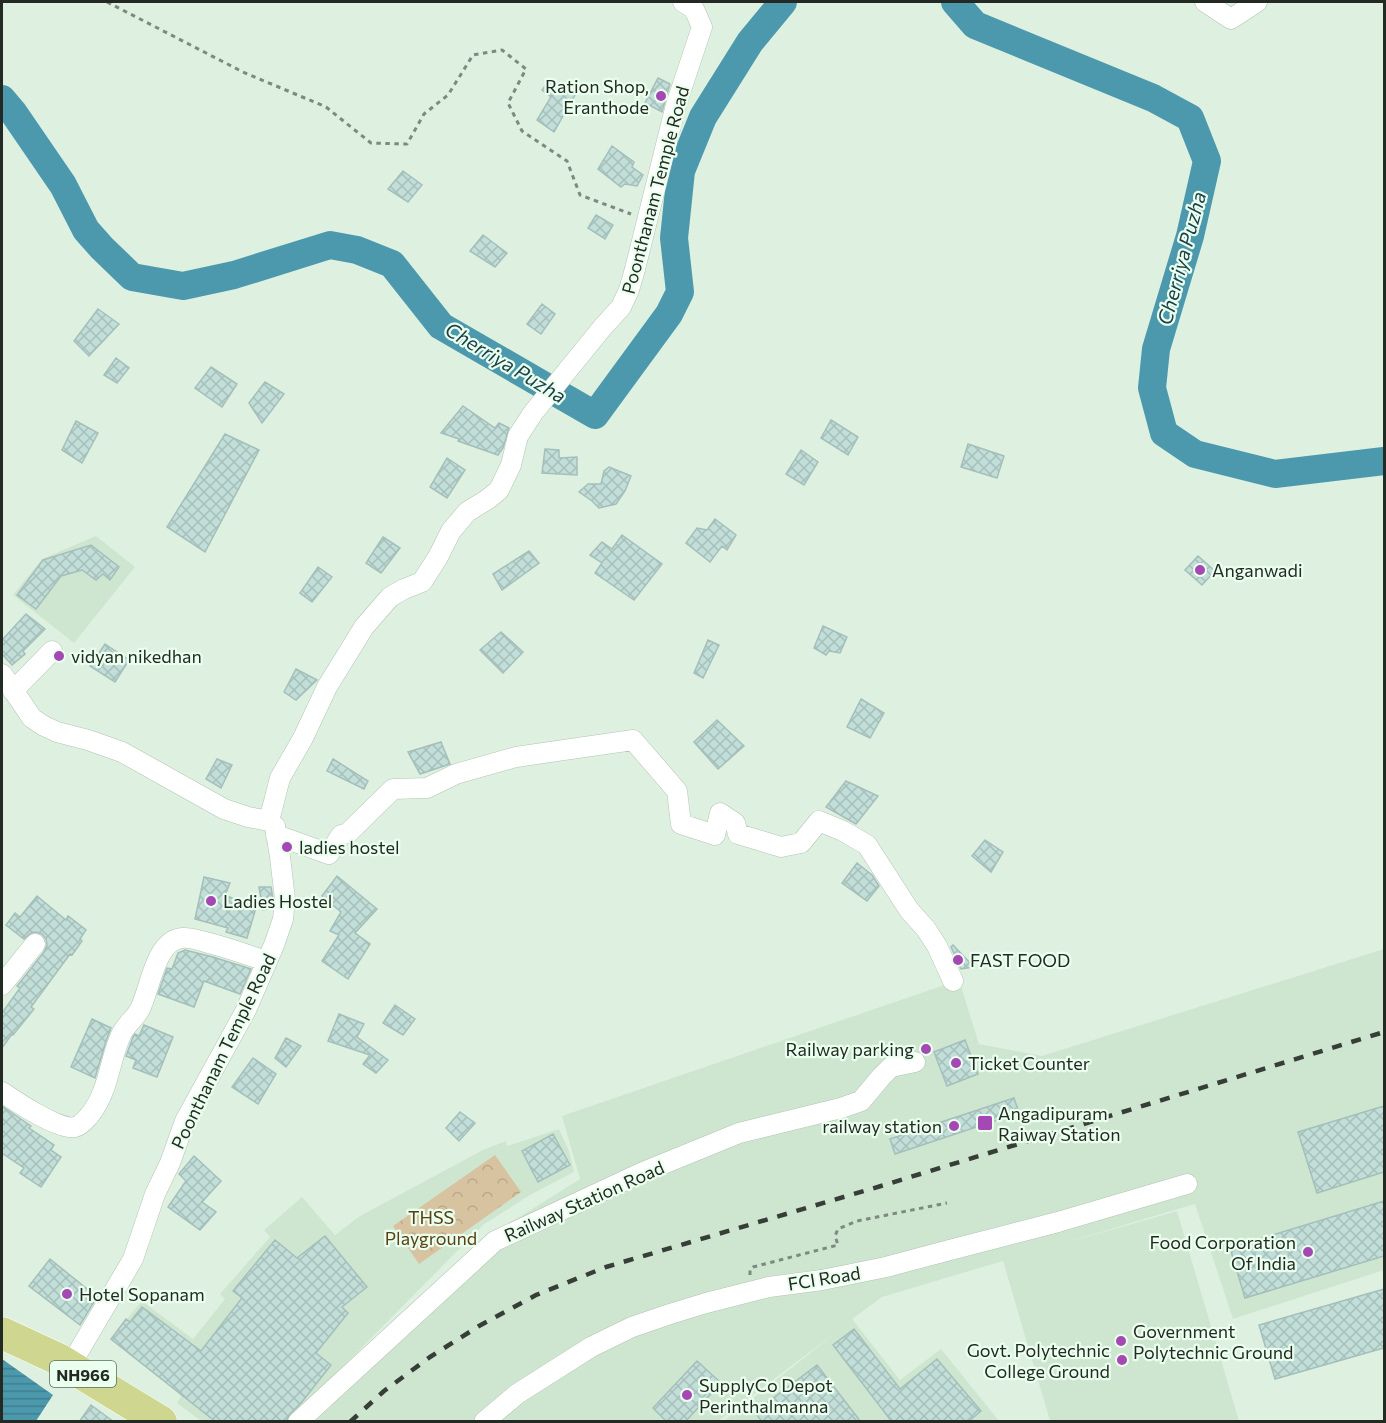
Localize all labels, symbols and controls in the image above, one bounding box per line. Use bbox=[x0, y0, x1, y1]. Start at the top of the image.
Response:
place label: Ration Shop, Eranthode bbox=[545, 75, 649, 118]
street label: Poonthanam Temple Road bbox=[617, 84, 693, 296]
marker: Ration Shop, Eranthode bbox=[654, 89, 668, 103]
water label: Cherriya Puzha bbox=[1152, 189, 1210, 327]
water label: Cherriya Puzha bbox=[441, 316, 571, 408]
place label: Anganwadi bbox=[1212, 559, 1303, 581]
marker: Anganwadi bbox=[1193, 563, 1207, 577]
place label: vidyan nikedhan bbox=[71, 645, 202, 667]
marker: vidyan nikedhan bbox=[52, 649, 66, 663]
place label: ladies hostel bbox=[299, 836, 400, 858]
marker: ladies hostel bbox=[280, 840, 294, 854]
place label: Ladies Hostel bbox=[223, 890, 332, 912]
marker: Ladies Hostel bbox=[204, 894, 218, 908]
place label: FAST FOOD bbox=[970, 949, 1070, 971]
street label: Poonthanam Temple Road bbox=[166, 950, 280, 1152]
marker: FAST FOOD bbox=[951, 953, 965, 967]
place label: Railway parking bbox=[785, 1038, 914, 1060]
marker: Railway parking bbox=[919, 1042, 933, 1056]
place label: Ticket Counter bbox=[968, 1052, 1090, 1074]
marker: Ticket Counter bbox=[949, 1056, 963, 1070]
place label: Angadipuram Raiway Station bbox=[998, 1102, 1121, 1145]
marker: Angadipuram Raiway Station bbox=[976, 1114, 994, 1132]
place label: railway station bbox=[822, 1115, 942, 1137]
marker: railway station bbox=[947, 1119, 961, 1133]
street label: Railway Station Road bbox=[501, 1156, 667, 1246]
park label: THSS Playground bbox=[385, 1206, 477, 1249]
place label: Food Corporation Of India bbox=[1150, 1231, 1296, 1274]
marker: Food Corporation Of India bbox=[1301, 1245, 1315, 1259]
street label: FCI Road bbox=[786, 1261, 862, 1295]
place label: Hotel Sopanam bbox=[79, 1283, 205, 1305]
marker: Hotel Sopanam bbox=[60, 1287, 74, 1301]
place label: Government Polytechnic Ground bbox=[1133, 1320, 1293, 1363]
marker: Government Polytechnic Ground bbox=[1114, 1334, 1128, 1348]
place label: Govt. Polytechnic College Ground bbox=[967, 1339, 1110, 1382]
marker: Govt. Polytechnic College Ground bbox=[1115, 1353, 1129, 1367]
road number: NH966 bbox=[50, 1361, 116, 1387]
place label: SupplyCo Depot Perinthalmanna bbox=[699, 1374, 833, 1417]
marker: SupplyCo Depot Perinthalmanna bbox=[680, 1388, 694, 1402]

